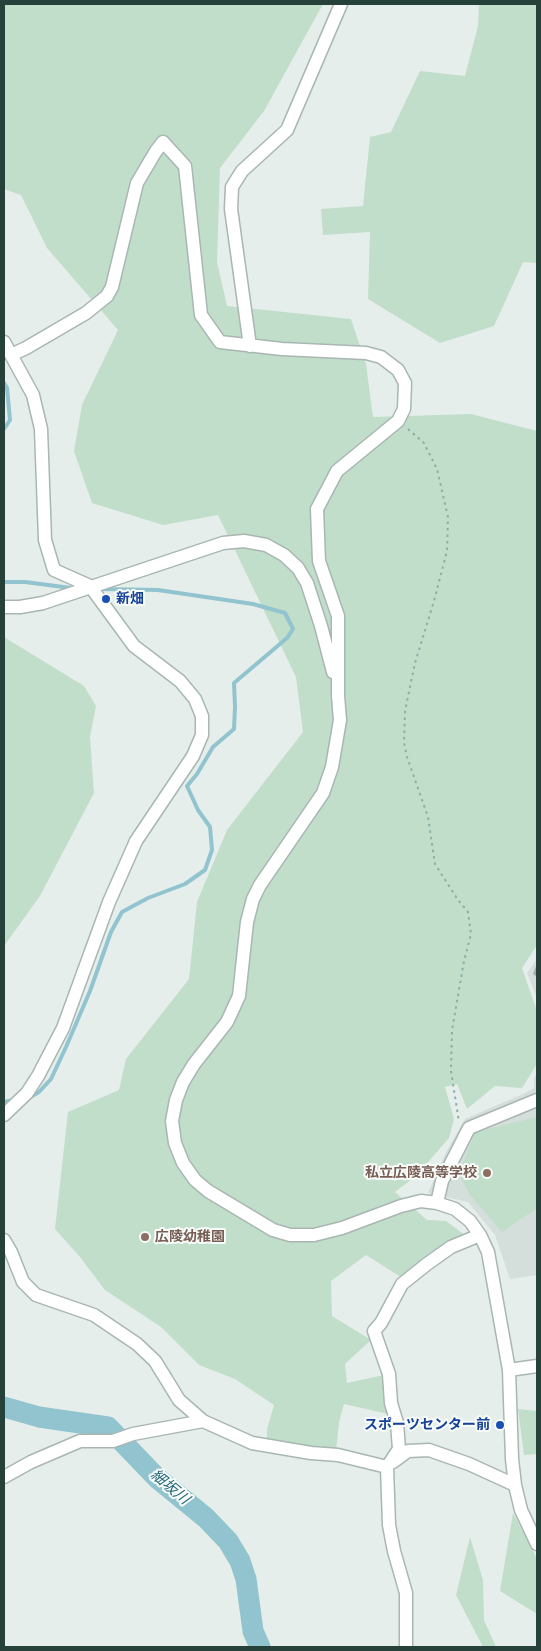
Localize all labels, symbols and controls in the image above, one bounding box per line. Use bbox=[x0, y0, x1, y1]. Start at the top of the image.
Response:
place label: 新畑 bbox=[116, 591, 144, 607]
marker: 新畑 bbox=[100, 593, 112, 605]
place label: 私立広陵高等学校 bbox=[365, 1165, 477, 1181]
marker: 私立広陵高等学校 bbox=[481, 1167, 493, 1179]
place label: 広陵幼稚園 bbox=[155, 1229, 225, 1245]
marker: 広陵幼稚園 bbox=[139, 1231, 151, 1243]
place label: スポーツセンター前 bbox=[364, 1417, 490, 1433]
marker: スポーツセンター前 bbox=[494, 1419, 506, 1431]
water label: 細坂川 bbox=[147, 1466, 193, 1508]

